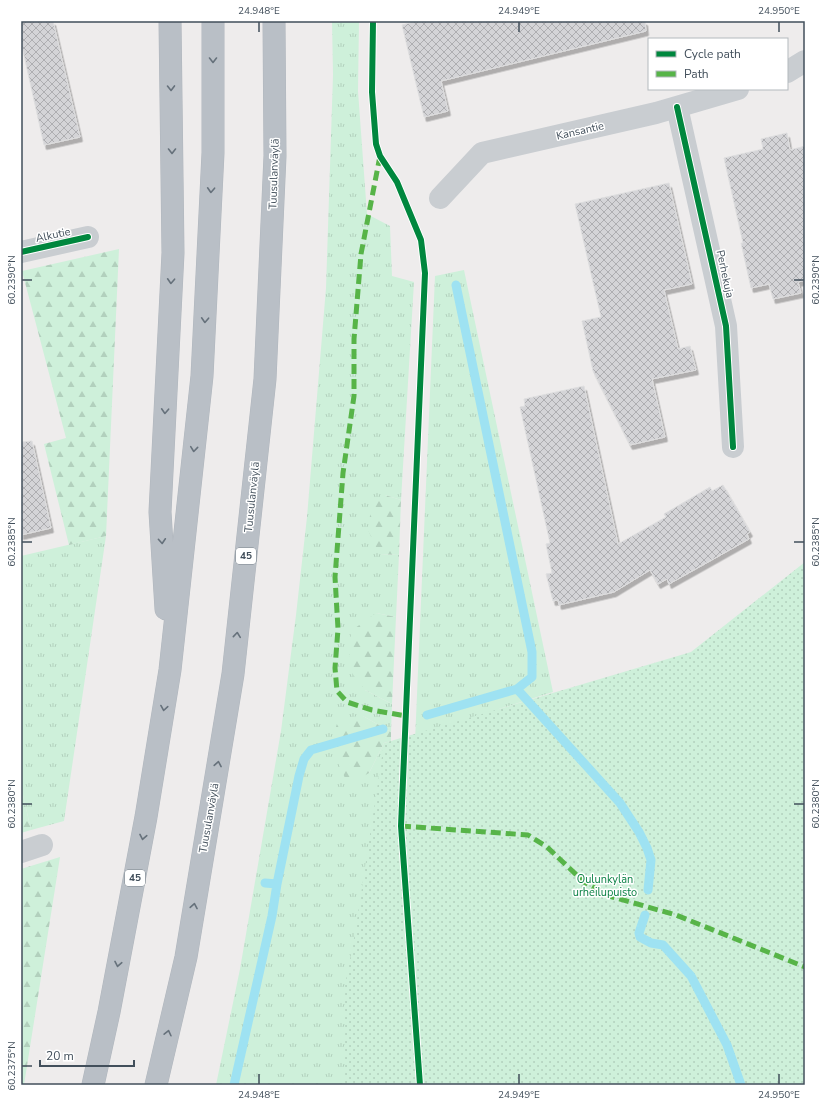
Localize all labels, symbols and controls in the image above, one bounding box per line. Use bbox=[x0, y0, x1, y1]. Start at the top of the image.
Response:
text: 24.948°E bbox=[238, 4, 280, 18]
text: 24.949°E bbox=[498, 4, 540, 18]
text: 24.950°E bbox=[758, 4, 800, 18]
legend bbox=[648, 38, 788, 90]
text: Cycle path bbox=[684, 46, 741, 62]
one-way arrow bbox=[209, 57, 217, 63]
text: Path bbox=[684, 66, 709, 82]
one-way arrow bbox=[167, 85, 175, 91]
street label: Kansantie bbox=[555, 118, 605, 144]
street label: Tuusulanväylä bbox=[265, 138, 283, 210]
one-way arrow bbox=[168, 148, 176, 154]
one-way arrow bbox=[207, 187, 215, 193]
street label: Alkutie bbox=[34, 224, 72, 246]
street label: Perhekuja bbox=[713, 249, 737, 300]
text: 60.2390°N bbox=[5, 255, 19, 305]
text: 60.2390°N bbox=[809, 255, 823, 305]
one-way arrow bbox=[167, 278, 176, 284]
one-way arrow bbox=[200, 317, 209, 323]
one-way arrow bbox=[161, 408, 169, 414]
one-way arrow bbox=[190, 446, 199, 452]
street label: Tuusulanväylä bbox=[241, 461, 263, 533]
text: 60.2385°N bbox=[5, 517, 19, 567]
text: 60.2385°N bbox=[809, 517, 823, 567]
one-way arrow bbox=[157, 538, 166, 544]
road number: 45 bbox=[236, 548, 256, 564]
one-way arrow bbox=[232, 632, 241, 639]
one-way arrow bbox=[160, 705, 169, 711]
one-way arrow bbox=[213, 761, 222, 767]
text: 60.2380°N bbox=[5, 779, 19, 829]
text: 60.2380°N bbox=[809, 779, 823, 829]
street label: Tuusulanväylä bbox=[195, 782, 223, 854]
one-way arrow bbox=[139, 834, 148, 840]
road number: 45 bbox=[125, 870, 145, 886]
park label: Oulunkylän urheilupuisto bbox=[573, 872, 637, 900]
one-way arrow bbox=[189, 903, 198, 909]
one-way arrow bbox=[115, 961, 123, 968]
one-way arrow bbox=[163, 1030, 172, 1037]
text: 60.2375°N bbox=[5, 1041, 19, 1091]
scale bar bbox=[40, 1042, 134, 1068]
text: 20 m bbox=[46, 1048, 74, 1064]
text: 24.948°E bbox=[238, 1088, 280, 1102]
text: 24.949°E bbox=[498, 1088, 540, 1102]
text: 24.950°E bbox=[758, 1088, 800, 1102]

